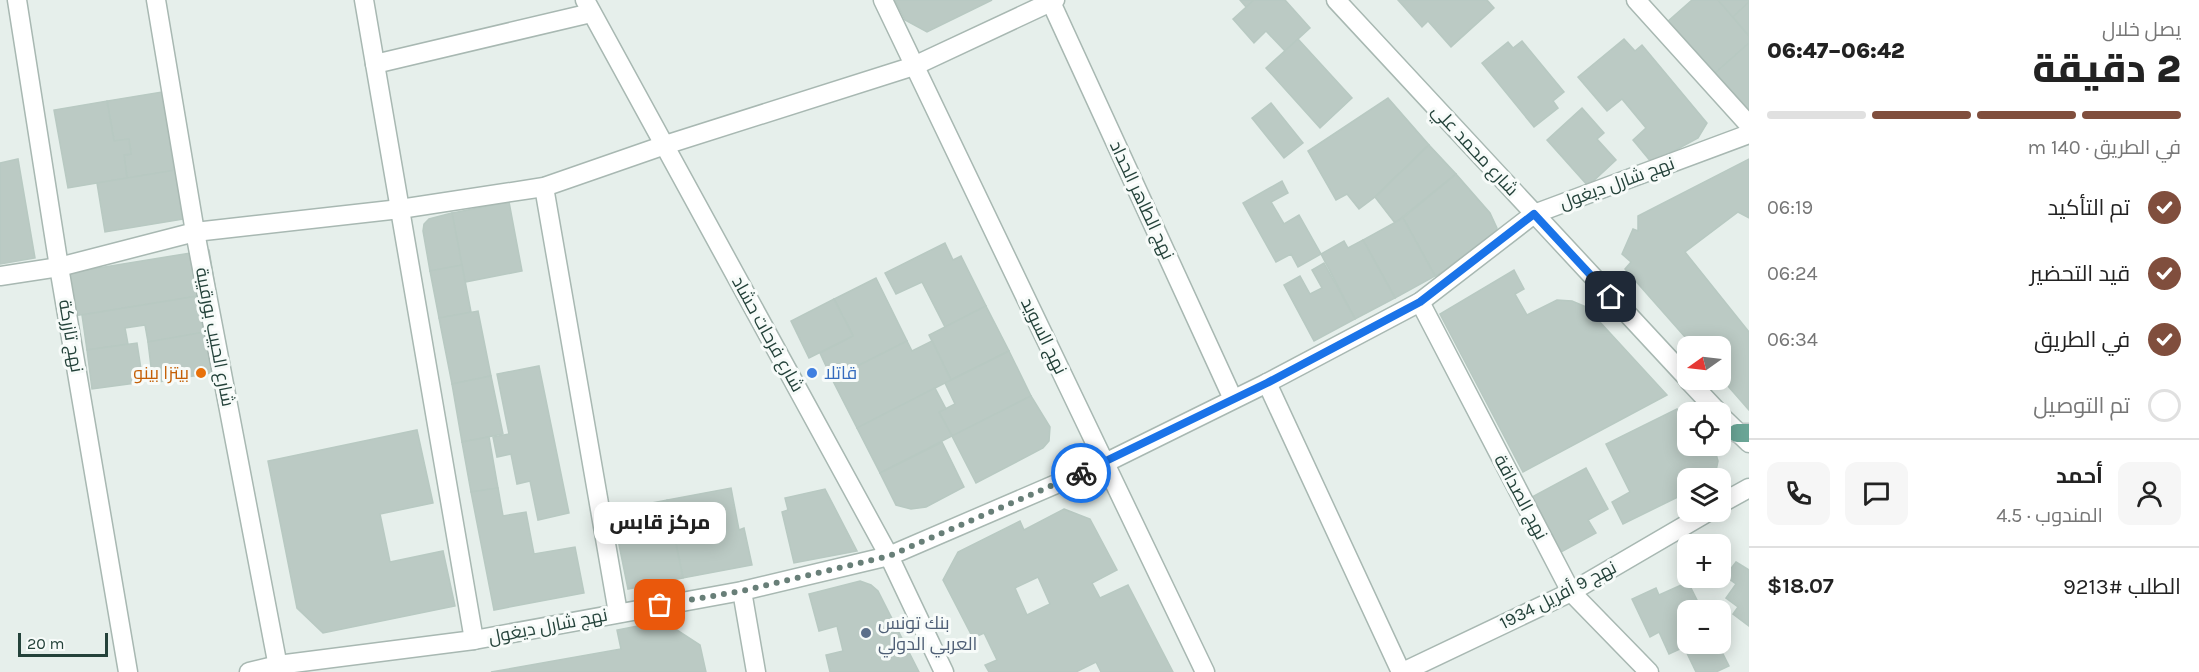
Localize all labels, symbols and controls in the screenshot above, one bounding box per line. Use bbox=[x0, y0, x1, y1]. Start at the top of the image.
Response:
text: يصل خلال bbox=[2102, 18, 2181, 41]
text: 06:42–06:47 bbox=[1767, 38, 1905, 64]
text: 2 دقيقة bbox=[2033, 46, 2181, 92]
street label: شارع محمد علي bbox=[1425, 100, 1523, 202]
text: في الطريق · 140 m bbox=[2028, 136, 2181, 159]
street label: نهج الطاهر الحداد bbox=[1104, 137, 1179, 263]
street label: نهج شارل ديغول bbox=[1556, 152, 1678, 215]
icon: check bbox=[2148, 191, 2181, 224]
text: تم التأكيد bbox=[2047, 195, 2130, 221]
text: 06:19 bbox=[1767, 196, 1813, 219]
icon: check bbox=[2148, 257, 2181, 290]
text: قيد التحضير bbox=[2030, 261, 2130, 287]
text: 06:24 bbox=[1767, 262, 1818, 285]
street label: شارع الحبيب بورقيبة bbox=[190, 266, 239, 409]
pin bbox=[1585, 271, 1636, 322]
street label: شارع فرحات حشاد bbox=[726, 272, 809, 396]
icon: home bbox=[1594, 280, 1627, 313]
street label: نهج السويد bbox=[1015, 294, 1072, 378]
street label: نهج تازركة bbox=[53, 298, 88, 374]
icon: check bbox=[2148, 323, 2181, 356]
text: في الطريق bbox=[2034, 327, 2130, 353]
text: 06:34 bbox=[1767, 328, 1818, 351]
north arrow bbox=[1677, 336, 1731, 390]
map controls bbox=[1677, 336, 1731, 654]
place label: بيتزا بينو bbox=[133, 362, 189, 384]
place label: قاتلا bbox=[824, 362, 857, 384]
marker: بيتزا بينو bbox=[194, 366, 208, 380]
marker: قاتلا bbox=[805, 366, 819, 380]
text: تم التوصيل bbox=[2033, 393, 2130, 419]
button: locate bbox=[1677, 402, 1731, 456]
courier bbox=[1051, 443, 1111, 503]
street label: نهج الصداقة bbox=[1489, 451, 1553, 544]
icon: bike bbox=[1065, 457, 1098, 490]
button: phone bbox=[1767, 462, 1830, 525]
button: chat bbox=[1845, 462, 1908, 525]
button: person bbox=[2118, 462, 2181, 525]
text: أحمد bbox=[2056, 463, 2103, 489]
button: layers bbox=[1677, 468, 1731, 522]
callout: مركز قابس bbox=[594, 503, 726, 545]
text: المندوب · 4.5 bbox=[1996, 504, 2103, 527]
text: مركز قابس bbox=[610, 511, 710, 534]
button: + bbox=[1677, 534, 1731, 588]
street label: نهج 9 أفريل 1934 bbox=[1496, 556, 1621, 635]
text: $18.07 bbox=[1767, 573, 1834, 599]
text: الطلب #9213 bbox=[2063, 574, 2181, 600]
pin bbox=[634, 579, 685, 630]
icon: bag bbox=[643, 588, 676, 621]
button: − bbox=[1677, 600, 1731, 654]
street label: نهج شارل ديغول bbox=[487, 604, 610, 649]
place label: بنك تونس العربي الدولي bbox=[878, 612, 977, 658]
marker: بنك تونس العربي الدولي bbox=[859, 626, 873, 640]
scale bar bbox=[18, 630, 108, 658]
text: 20 m bbox=[27, 634, 65, 653]

